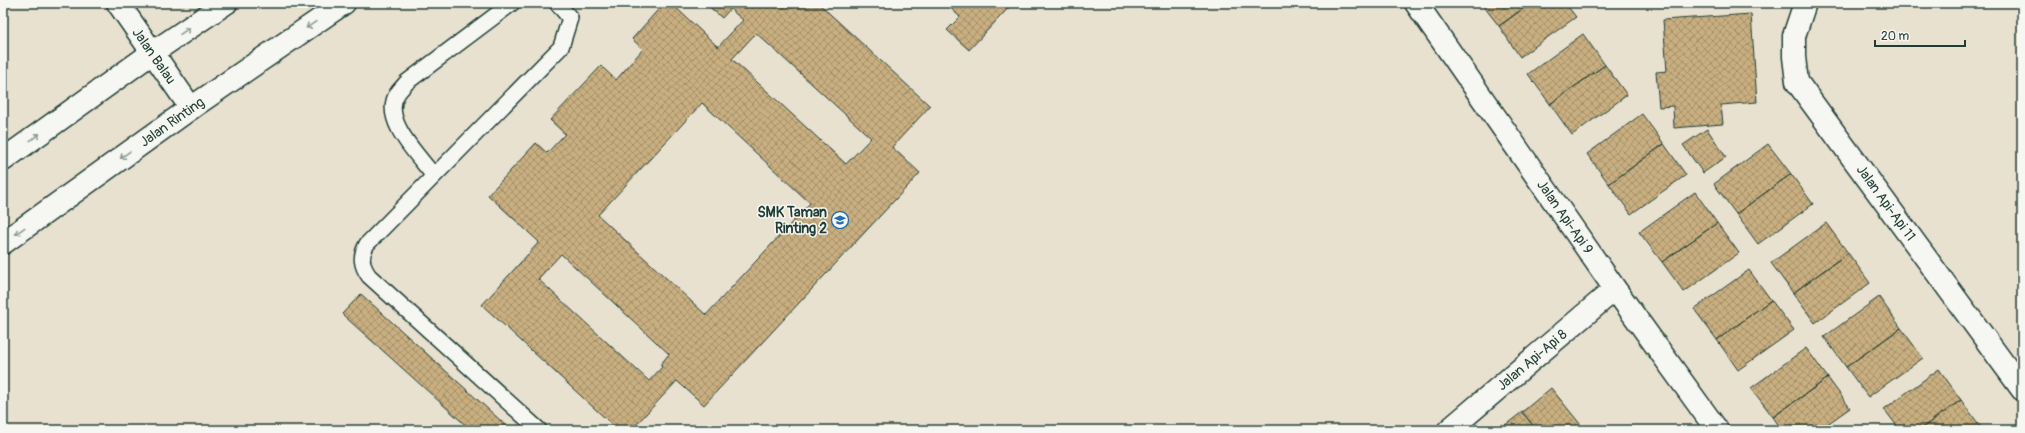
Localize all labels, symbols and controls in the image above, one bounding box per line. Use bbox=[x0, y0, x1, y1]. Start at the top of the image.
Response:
one-way arrow bbox=[306, 21, 317, 29]
scale bar bbox=[1875, 22, 1965, 48]
street label: Jalan Balau bbox=[128, 25, 180, 87]
one-way arrow bbox=[179, 27, 190, 35]
text: 20 m bbox=[1881, 29, 1910, 44]
street label: Jalan Rinting bbox=[136, 94, 208, 150]
one-way arrow bbox=[29, 133, 40, 141]
one-way arrow bbox=[120, 151, 131, 160]
street label: Jalan Api-Api 11 bbox=[1853, 162, 1919, 244]
street label: Jalan Api-Api 9 bbox=[1533, 177, 1597, 257]
place label: SMK Taman Rinting 2 bbox=[757, 204, 827, 237]
school or university icon: SMK Taman Rinting 2 bbox=[830, 210, 850, 230]
one-way arrow bbox=[14, 227, 25, 236]
street label: Jalan Api-Api 8 bbox=[1494, 326, 1570, 394]

